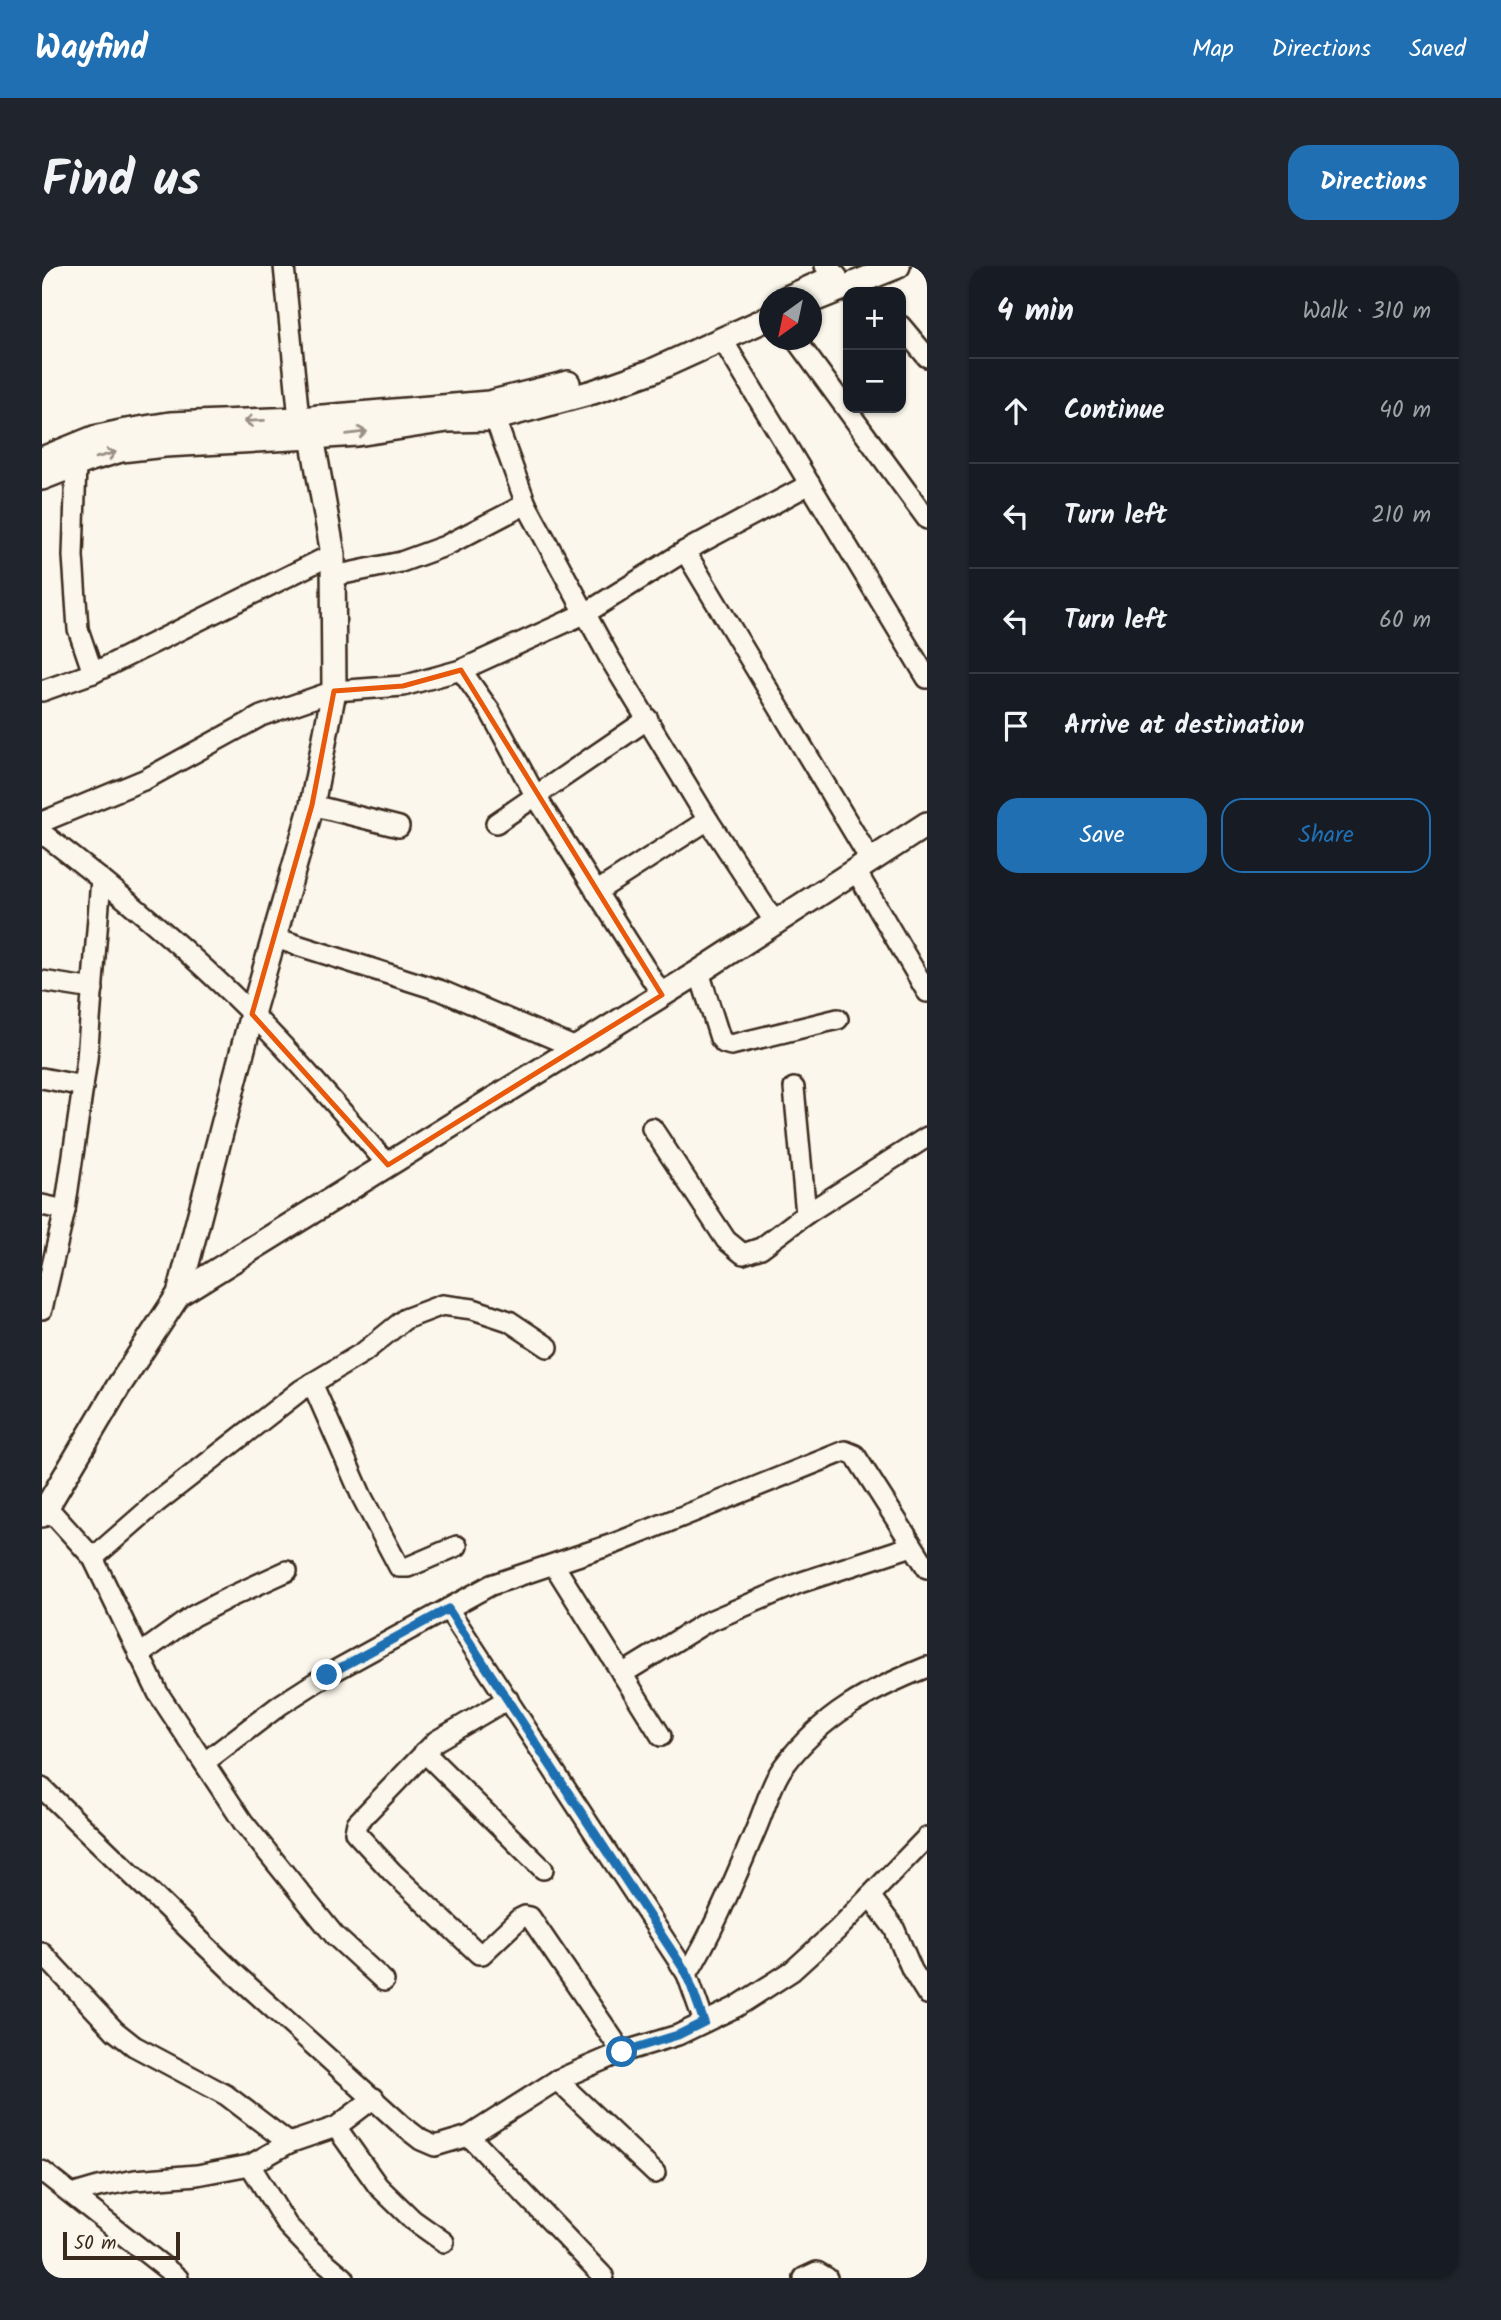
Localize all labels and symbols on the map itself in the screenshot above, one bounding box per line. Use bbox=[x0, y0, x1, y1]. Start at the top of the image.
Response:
north arrow bbox=[759, 287, 822, 350]
one-way arrow bbox=[243, 414, 266, 427]
one-way arrow bbox=[345, 427, 368, 440]
one-way arrow bbox=[95, 447, 117, 460]
route end bbox=[311, 1659, 342, 1690]
route start bbox=[606, 2036, 637, 2067]
scale bar bbox=[63, 2229, 180, 2261]

